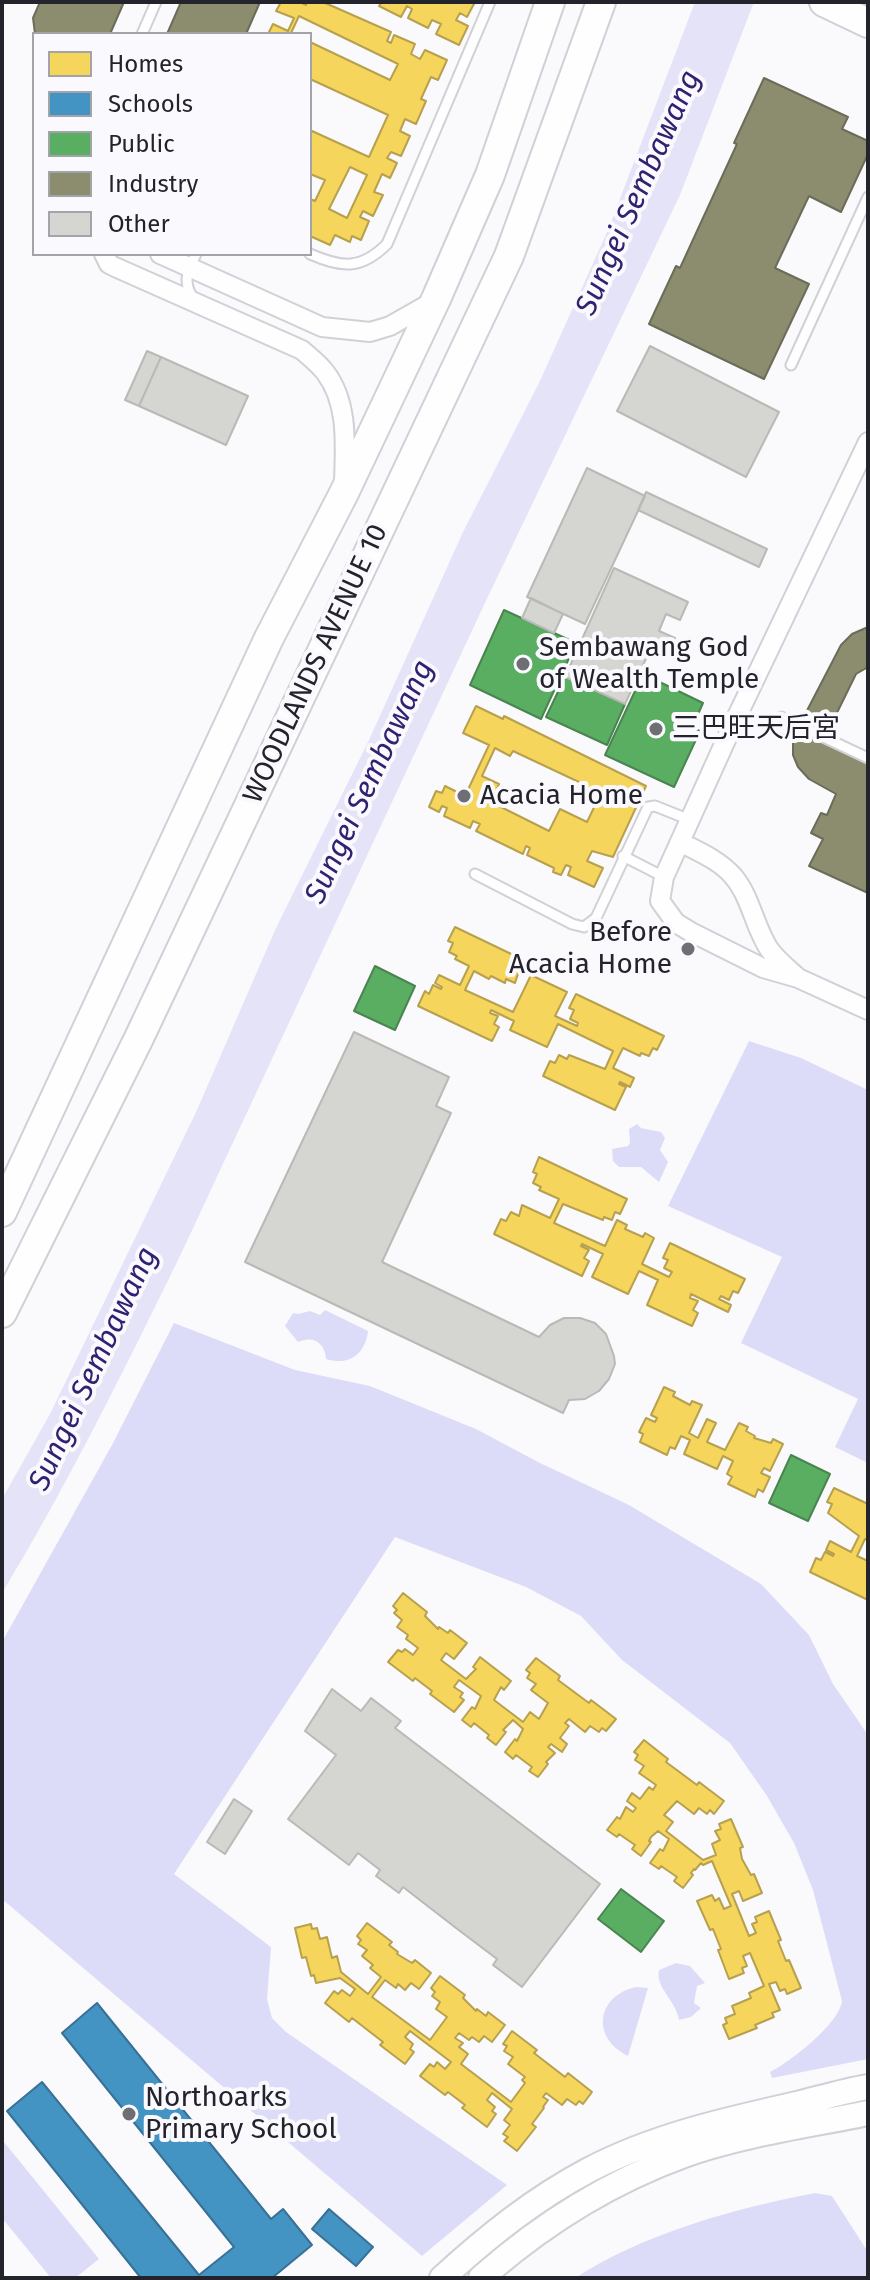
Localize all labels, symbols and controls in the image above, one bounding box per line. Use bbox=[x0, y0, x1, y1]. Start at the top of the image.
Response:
legend bbox=[32, 32, 312, 256]
text: Homes bbox=[108, 50, 183, 78]
water label: Sungei Sembawang bbox=[569, 65, 709, 321]
text: Schools bbox=[108, 90, 193, 118]
text: Public bbox=[108, 130, 175, 158]
text: Industry bbox=[108, 170, 198, 198]
text: Other bbox=[108, 210, 170, 238]
street label: WOODLANDS AVENUE 10 bbox=[237, 519, 395, 809]
place label: Sembawang God of Wealth Temple bbox=[539, 631, 759, 697]
water label: Sungei Sembawang bbox=[298, 654, 442, 910]
marker: Sembawang God of Wealth Temple bbox=[514, 655, 532, 673]
place label: 三巴旺天后宮 bbox=[672, 712, 840, 746]
marker: 三巴旺天后宮 bbox=[647, 720, 665, 738]
place label: Acacia Home bbox=[480, 779, 643, 813]
marker: Acacia Home bbox=[455, 787, 473, 805]
place label: Before Acacia Home bbox=[509, 916, 672, 982]
marker: Before Acacia Home bbox=[679, 940, 697, 958]
water label: Sungei Sembawang bbox=[22, 1241, 166, 1497]
place label: Northoarks Primary School bbox=[145, 2081, 337, 2147]
marker: Northoarks Primary School bbox=[120, 2105, 138, 2123]

